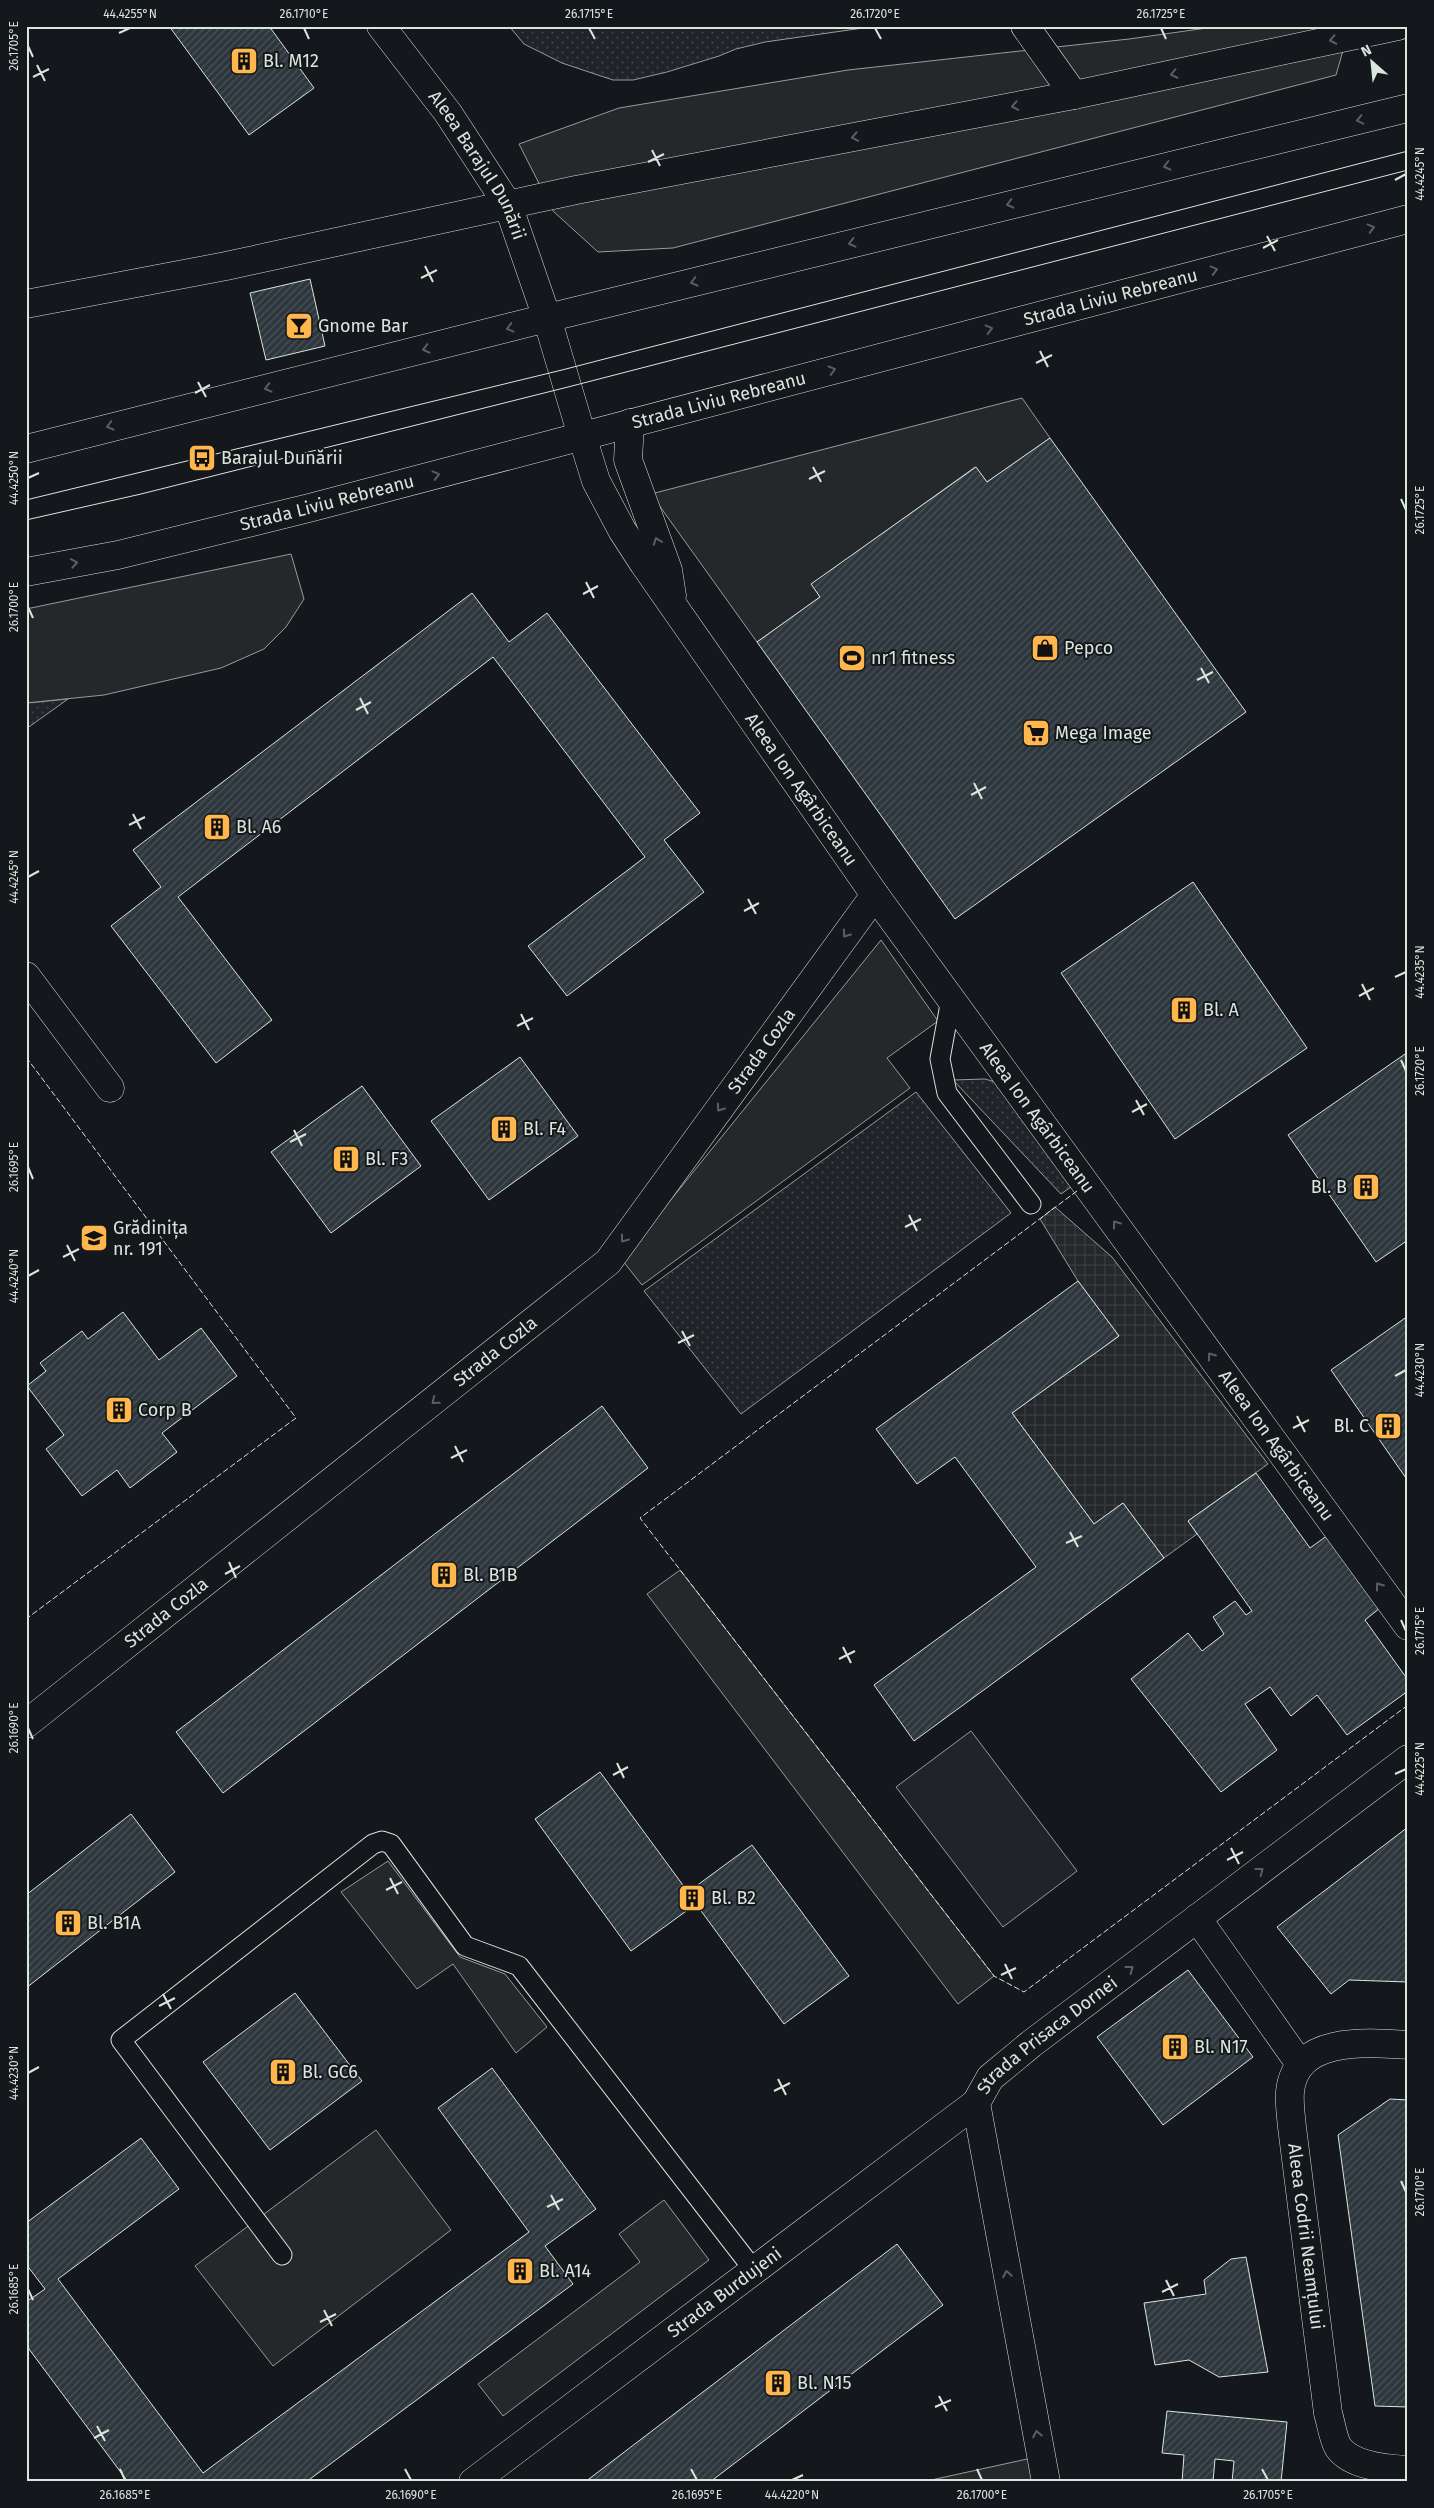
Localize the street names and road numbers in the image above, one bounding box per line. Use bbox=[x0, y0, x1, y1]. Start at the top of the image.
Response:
street label: Aleea Barajul Dunării bbox=[424, 86, 530, 243]
street label: Strada Liviu Rebreanu bbox=[1021, 264, 1200, 331]
street label: Strada Liviu Rebreanu bbox=[629, 367, 808, 434]
street label: Strada Liviu Rebreanu bbox=[238, 470, 417, 536]
street label: Aleea Ion Agârbiceanu bbox=[740, 709, 862, 870]
street label: Strada Cozla bbox=[723, 1004, 800, 1098]
street label: Aleea Ion Agârbiceanu bbox=[975, 1038, 1099, 1197]
street label: Strada Cozla bbox=[449, 1312, 541, 1392]
street label: Aleea Ion Agârbiceanu bbox=[1214, 1366, 1339, 1525]
street label: Strada Cozla bbox=[120, 1573, 212, 1653]
street label: Strada Prisaca Dornei bbox=[972, 1972, 1122, 2098]
street label: Aleea Codrii Neamțului bbox=[1283, 2142, 1328, 2331]
street label: Strada Burdujeni bbox=[663, 2242, 786, 2343]

